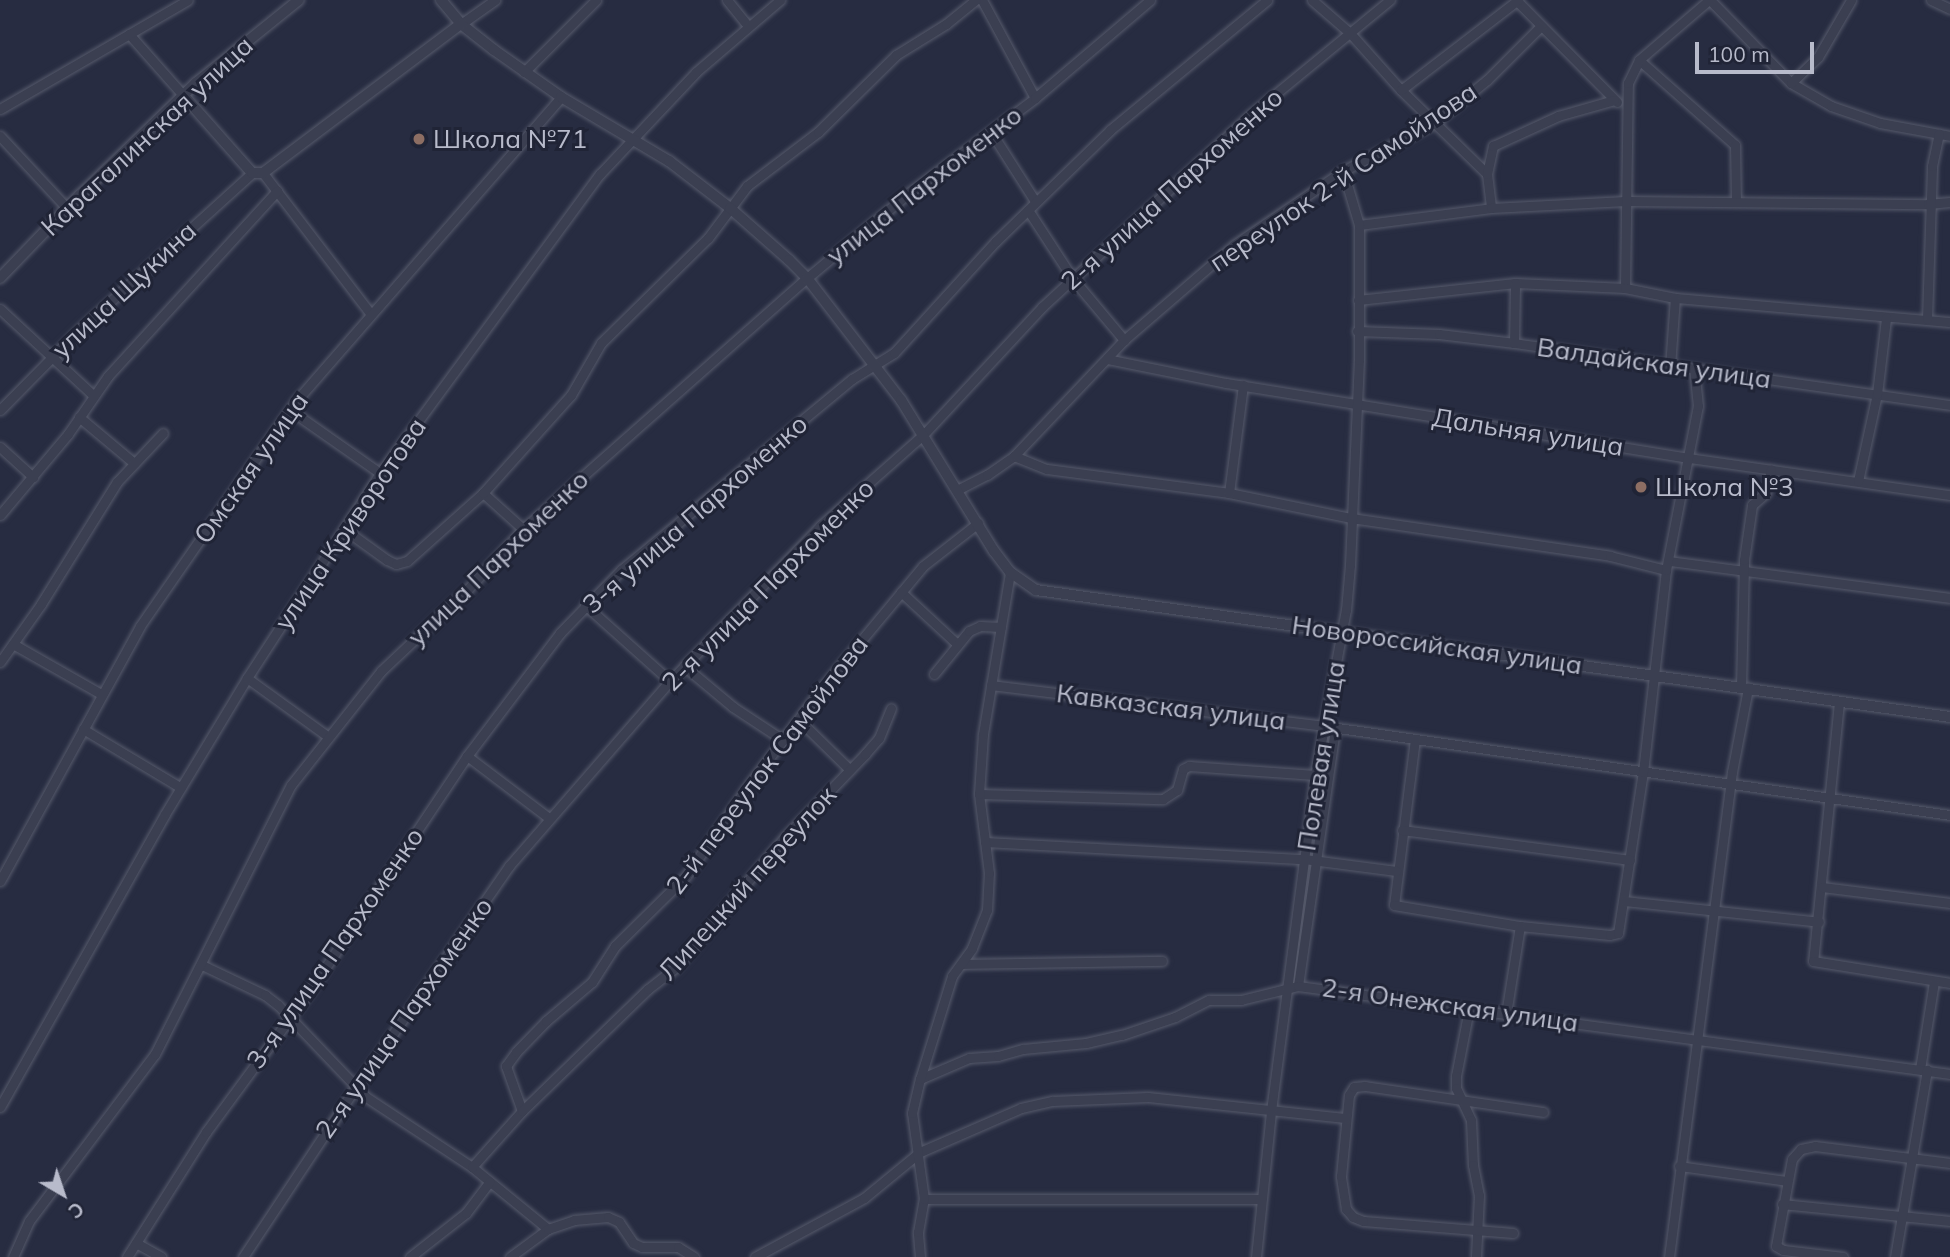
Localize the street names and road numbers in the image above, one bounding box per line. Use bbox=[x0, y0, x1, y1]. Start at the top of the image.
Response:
street label: Карагалинская улица bbox=[35, 30, 259, 242]
street label: переулок 2-й Самойлова bbox=[1203, 76, 1483, 278]
street label: 2-я улица Пархоменко bbox=[1055, 81, 1289, 297]
street label: улица Пархоменко bbox=[820, 99, 1028, 271]
street label: улица Щукина bbox=[45, 215, 203, 365]
street label: Валдайская улица bbox=[1535, 331, 1773, 395]
street label: Омская улица bbox=[187, 386, 315, 550]
street label: Дальняя улица bbox=[1430, 402, 1626, 462]
street label: 3-я улица Пархоменко bbox=[576, 408, 814, 620]
street label: улица Криворотова bbox=[268, 412, 432, 636]
street label: улица Пархоменко bbox=[401, 464, 595, 652]
street label: 2-я улица Пархоменко bbox=[655, 472, 881, 698]
street label: Новороссийская улица bbox=[1290, 609, 1584, 681]
street label: 2-й переулок Самойлова bbox=[660, 630, 874, 900]
street label: Полевая улица bbox=[1291, 659, 1351, 853]
street label: Кавказская улица bbox=[1055, 677, 1287, 737]
street label: Липецкий переулок bbox=[652, 780, 842, 986]
street label: 3-я улица Пархоменко bbox=[240, 821, 430, 1075]
street label: 2-я улица Пархоменко bbox=[309, 891, 499, 1145]
street label: 2-я Онежская улица bbox=[1320, 972, 1580, 1038]

